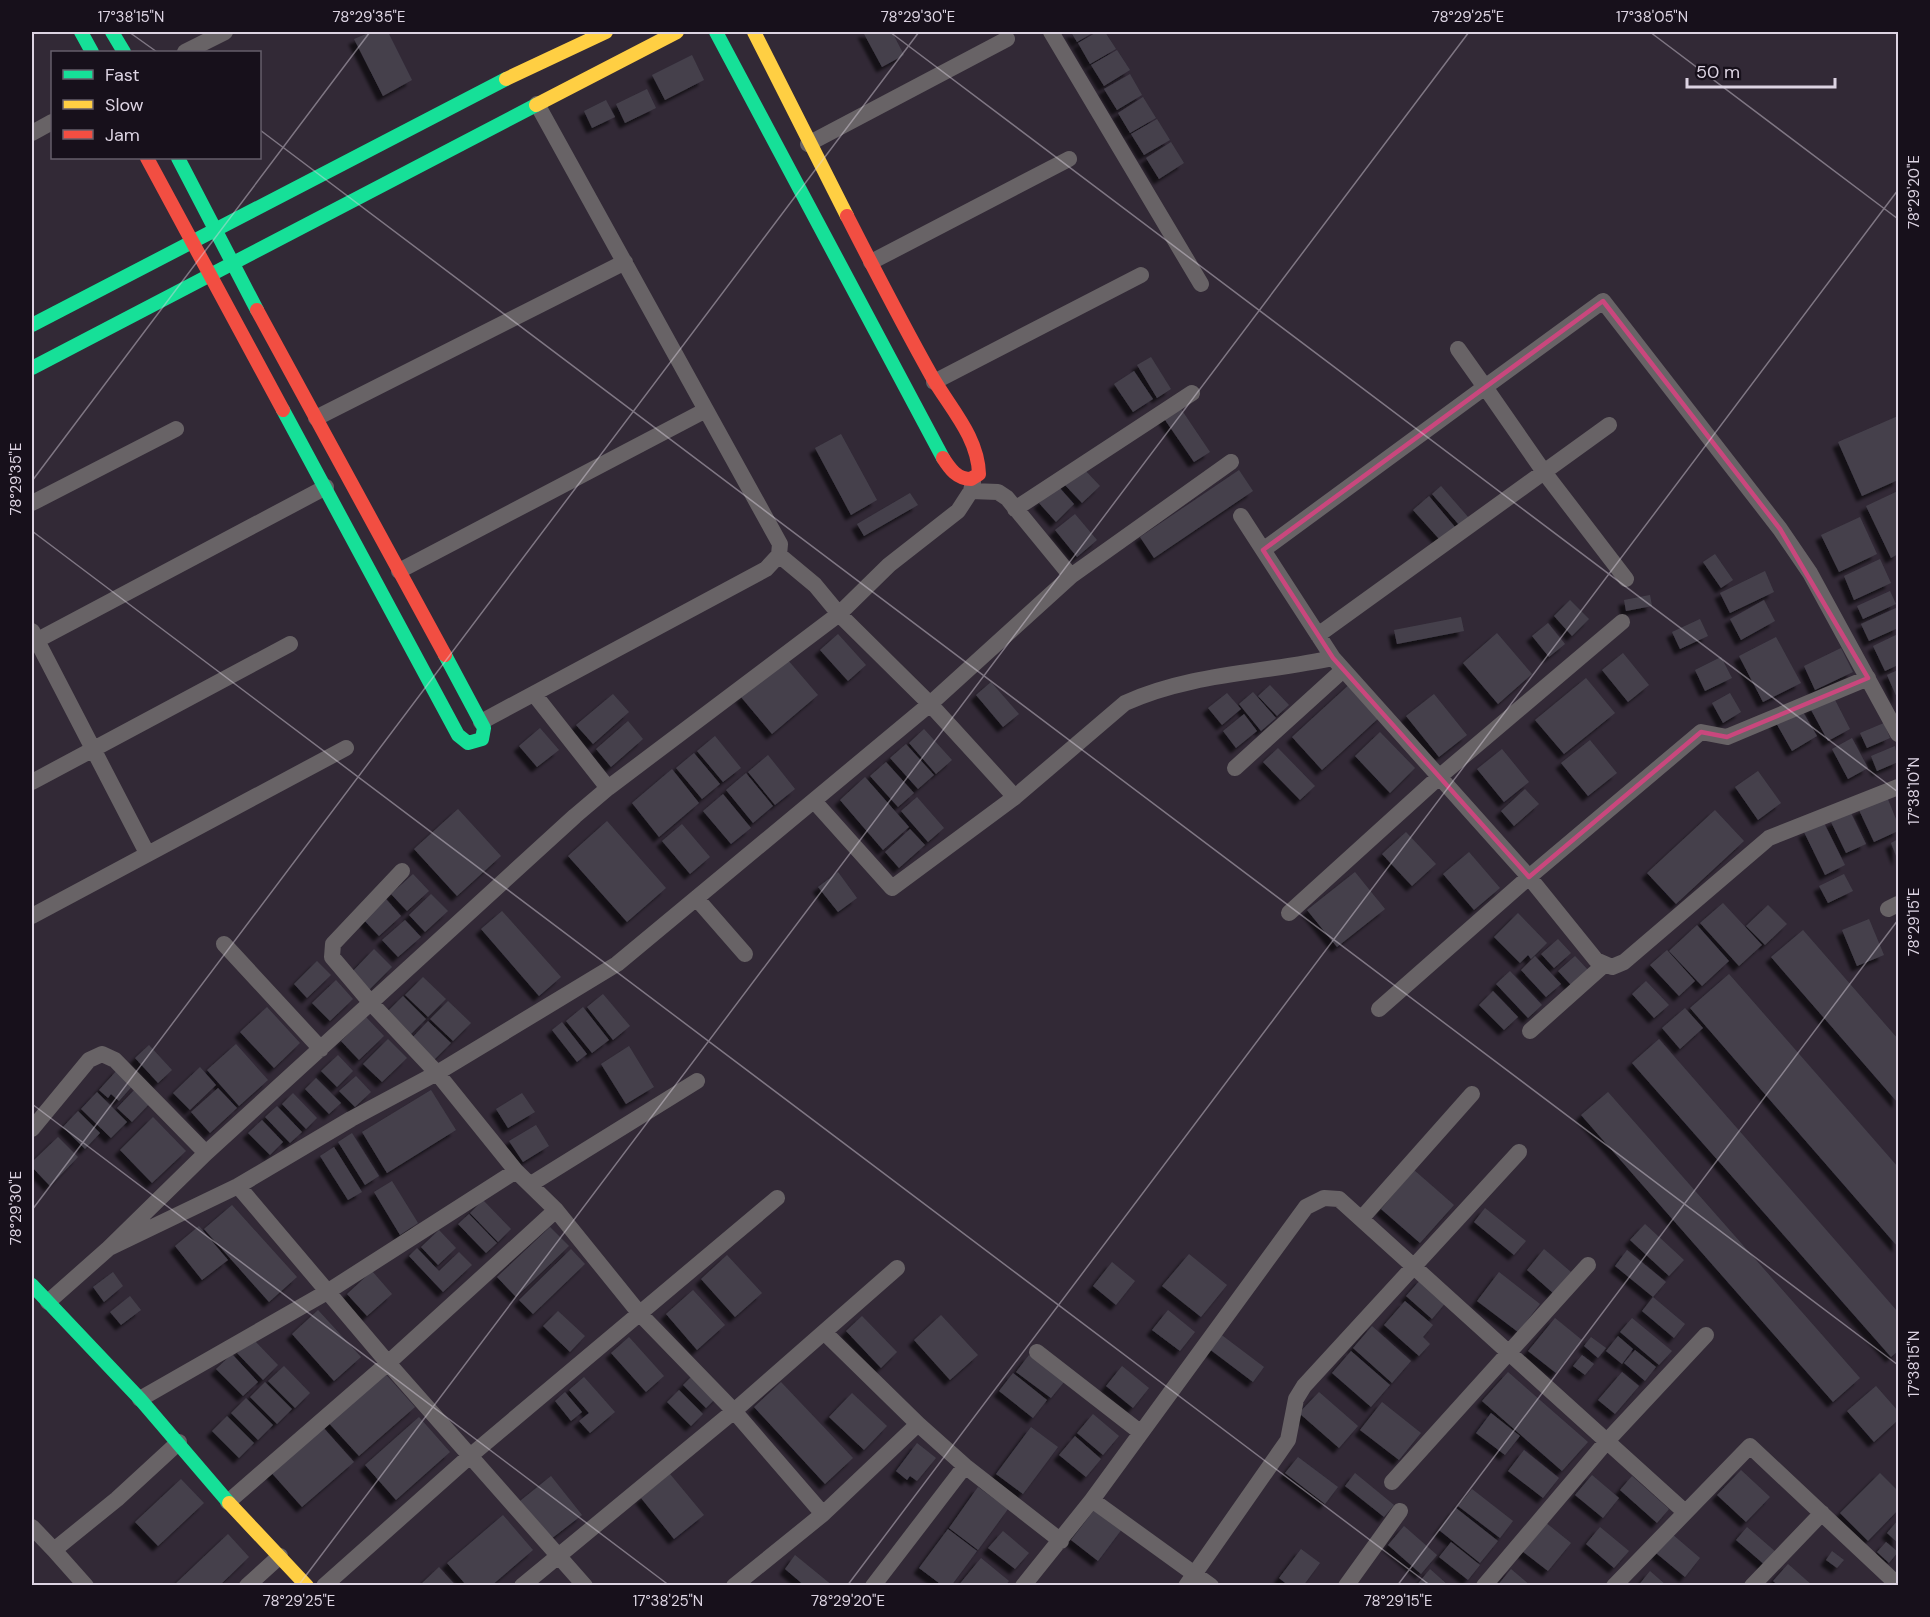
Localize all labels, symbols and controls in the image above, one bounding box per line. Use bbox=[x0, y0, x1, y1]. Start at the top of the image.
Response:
text: 17°38'15"N bbox=[98, 7, 164, 27]
text: 78°29'35"E bbox=[333, 7, 405, 27]
text: 78°29'30"E bbox=[881, 7, 955, 27]
text: 78°29'25"E bbox=[1432, 7, 1504, 27]
text: 17°38'05"N bbox=[1616, 7, 1688, 27]
legend bbox=[51, 51, 261, 159]
scale bar bbox=[1687, 51, 1836, 89]
text: 50 m bbox=[1696, 60, 1740, 84]
text: Fast bbox=[105, 63, 140, 87]
text: Slow bbox=[105, 93, 144, 117]
text: Jam bbox=[105, 123, 140, 147]
text: 78°29'20"E bbox=[1904, 155, 1924, 229]
text: 78°29'35"E bbox=[6, 443, 26, 515]
text: 17°38'10"N bbox=[1904, 757, 1924, 825]
text: 78°29'15"E bbox=[1904, 888, 1924, 956]
text: 78°29'30"E bbox=[6, 1171, 26, 1245]
text: 17°38'15"N bbox=[1904, 1331, 1924, 1397]
text: 78°29'25"E bbox=[263, 1591, 335, 1611]
text: 17°38'25"N bbox=[633, 1591, 703, 1611]
text: 78°29'20"E bbox=[811, 1591, 885, 1611]
text: 78°29'15"E bbox=[1364, 1591, 1432, 1611]

